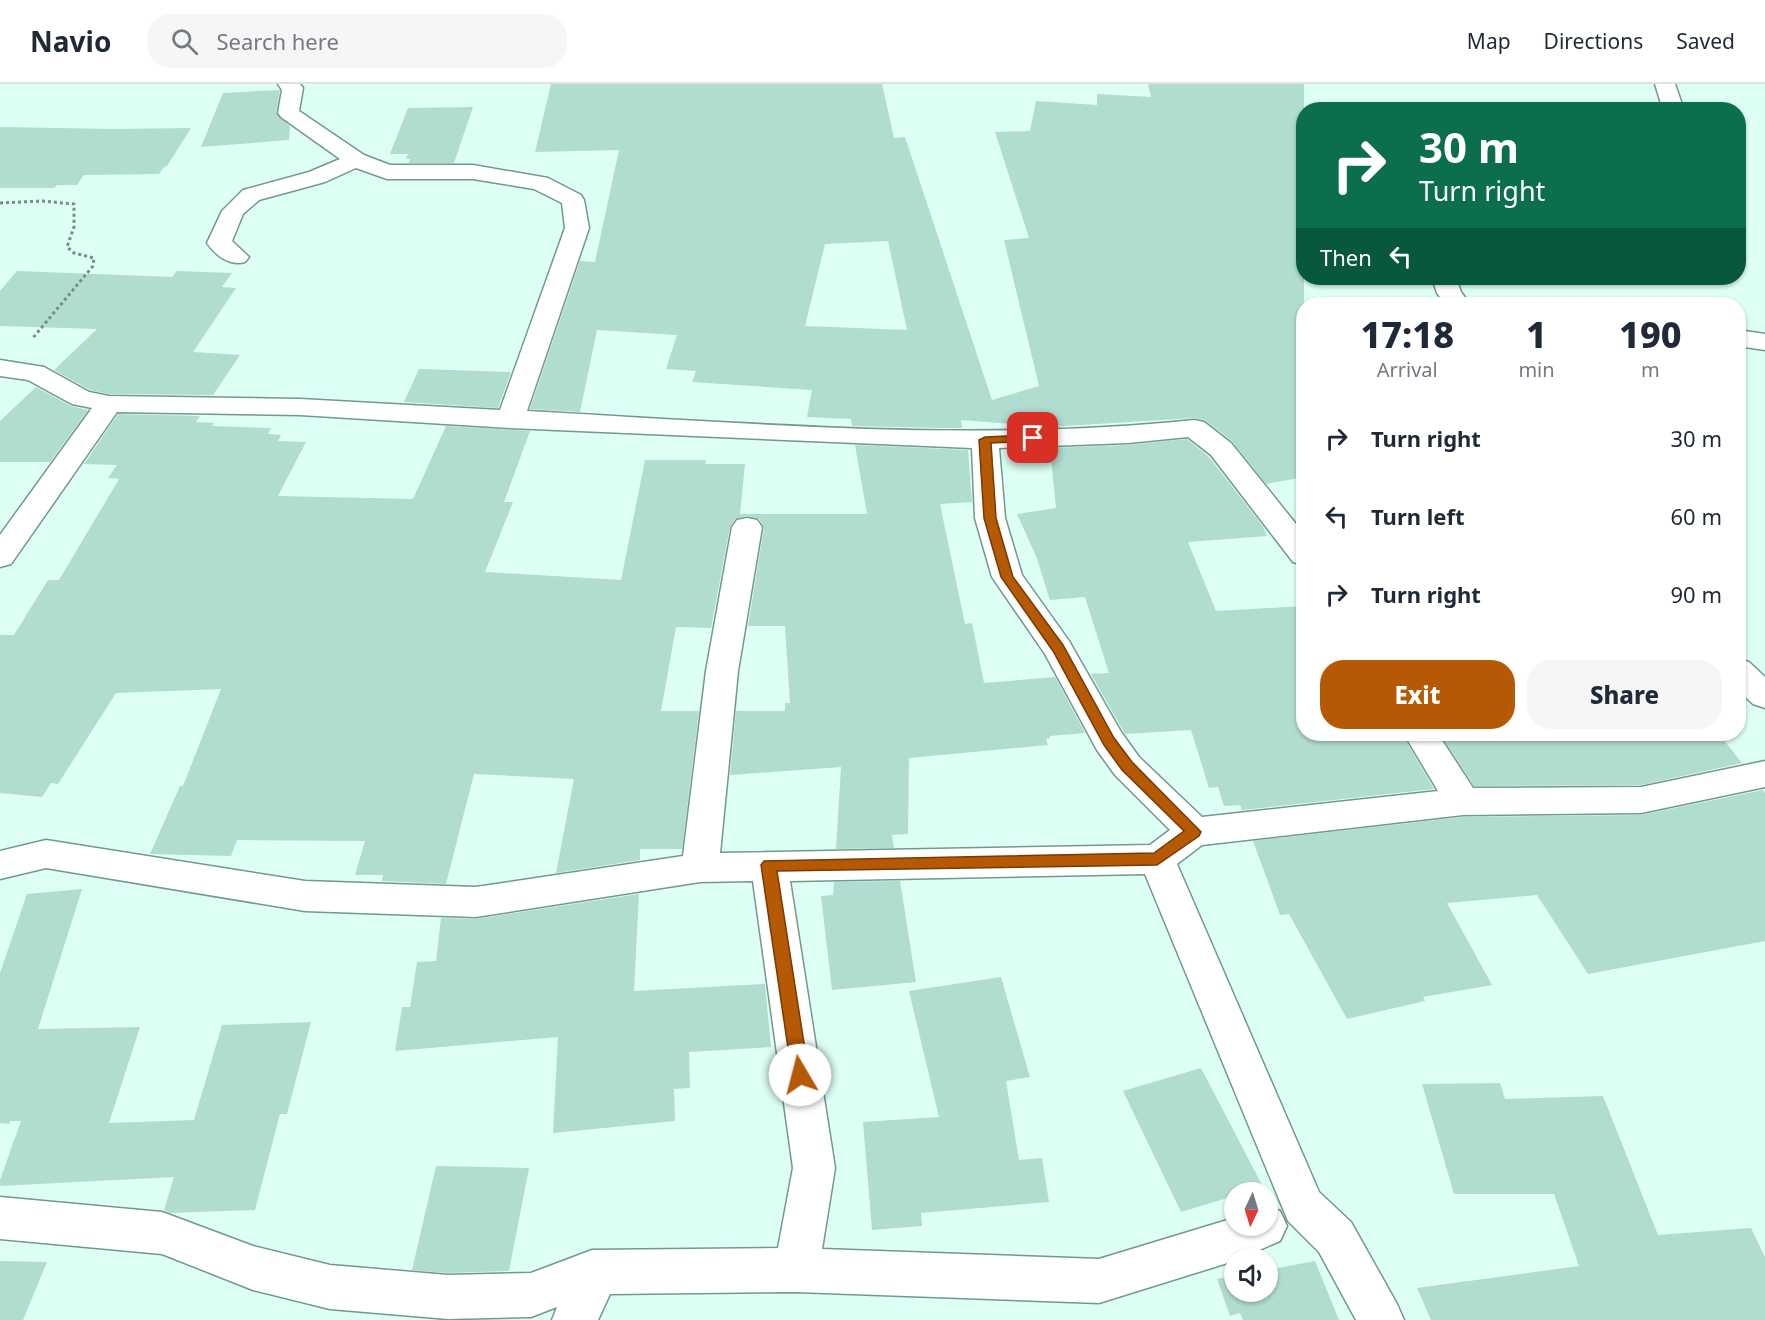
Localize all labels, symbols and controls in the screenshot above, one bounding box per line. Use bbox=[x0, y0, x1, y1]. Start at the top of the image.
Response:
search box bbox=[147, 14, 567, 68]
text: Navio bbox=[30, 22, 111, 60]
icon: search bbox=[168, 25, 201, 58]
text: Search here bbox=[216, 26, 339, 56]
text: Map bbox=[1467, 27, 1511, 55]
text: Directions bbox=[1544, 27, 1643, 55]
text: Saved bbox=[1676, 27, 1735, 55]
text: 30 m bbox=[1419, 118, 1519, 175]
icon: right bbox=[1320, 126, 1398, 204]
text: Turn right bbox=[1419, 172, 1545, 209]
icon: left bbox=[1384, 240, 1417, 273]
text: Then bbox=[1320, 242, 1372, 272]
text: 17:18 bbox=[1360, 310, 1454, 359]
text: 1 bbox=[1526, 310, 1547, 359]
text: 190 bbox=[1619, 310, 1682, 359]
text: Arrival bbox=[1377, 356, 1438, 383]
text: min bbox=[1518, 356, 1555, 383]
text: m bbox=[1641, 356, 1660, 383]
pin bbox=[1007, 412, 1058, 463]
icon: arrive bbox=[1016, 421, 1049, 454]
icon: right bbox=[1320, 422, 1353, 455]
text: Turn right bbox=[1371, 423, 1481, 453]
text: 30 m bbox=[1671, 423, 1722, 453]
icon: left bbox=[1320, 500, 1353, 533]
text: Turn left bbox=[1371, 501, 1465, 531]
text: 60 m bbox=[1671, 501, 1722, 531]
icon: right bbox=[1320, 578, 1353, 611]
text: Turn right bbox=[1371, 579, 1481, 609]
text: 90 m bbox=[1671, 579, 1722, 609]
button: Exit bbox=[1320, 660, 1515, 729]
button: Share bbox=[1527, 660, 1722, 729]
position arrow bbox=[768, 1043, 832, 1107]
north arrow bbox=[1224, 1182, 1278, 1236]
map controls bbox=[1224, 1182, 1278, 1302]
button: sound bbox=[1224, 1248, 1278, 1302]

